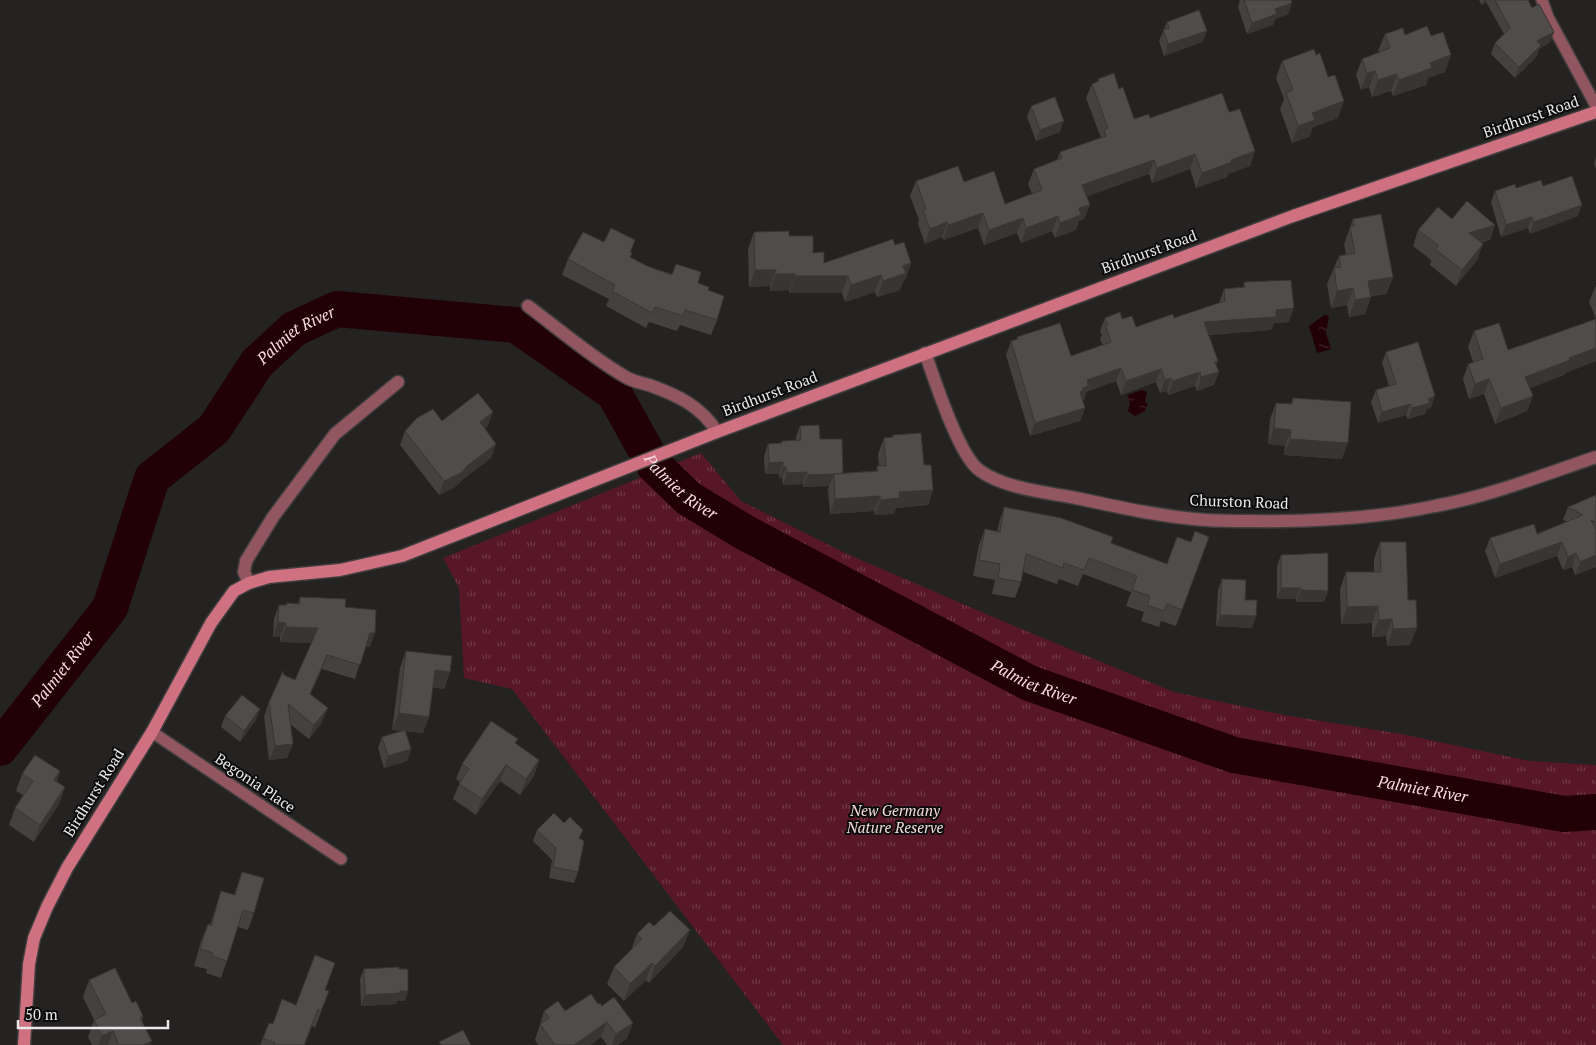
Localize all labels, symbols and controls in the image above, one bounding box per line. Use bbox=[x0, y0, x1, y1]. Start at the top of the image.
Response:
street label: Birdhurst Road bbox=[1480, 90, 1581, 142]
street label: Birdhurst Road bbox=[1098, 225, 1199, 278]
water label: Palmiet River bbox=[251, 300, 339, 370]
street label: Birdhurst Road bbox=[719, 366, 820, 420]
water label: Palmiet River bbox=[639, 449, 722, 525]
street label: Churston Road bbox=[1189, 489, 1289, 513]
water label: Palmiet River bbox=[25, 625, 100, 712]
water label: Palmiet River bbox=[986, 653, 1080, 710]
street label: Birdhurst Road bbox=[58, 745, 128, 840]
street label: Begonia Place bbox=[211, 748, 300, 816]
water label: Palmiet River bbox=[1375, 770, 1470, 808]
park label: New Germany Nature Reserve bbox=[846, 800, 943, 837]
scale bar bbox=[18, 998, 168, 1030]
text: 50 m bbox=[25, 1004, 58, 1024]

